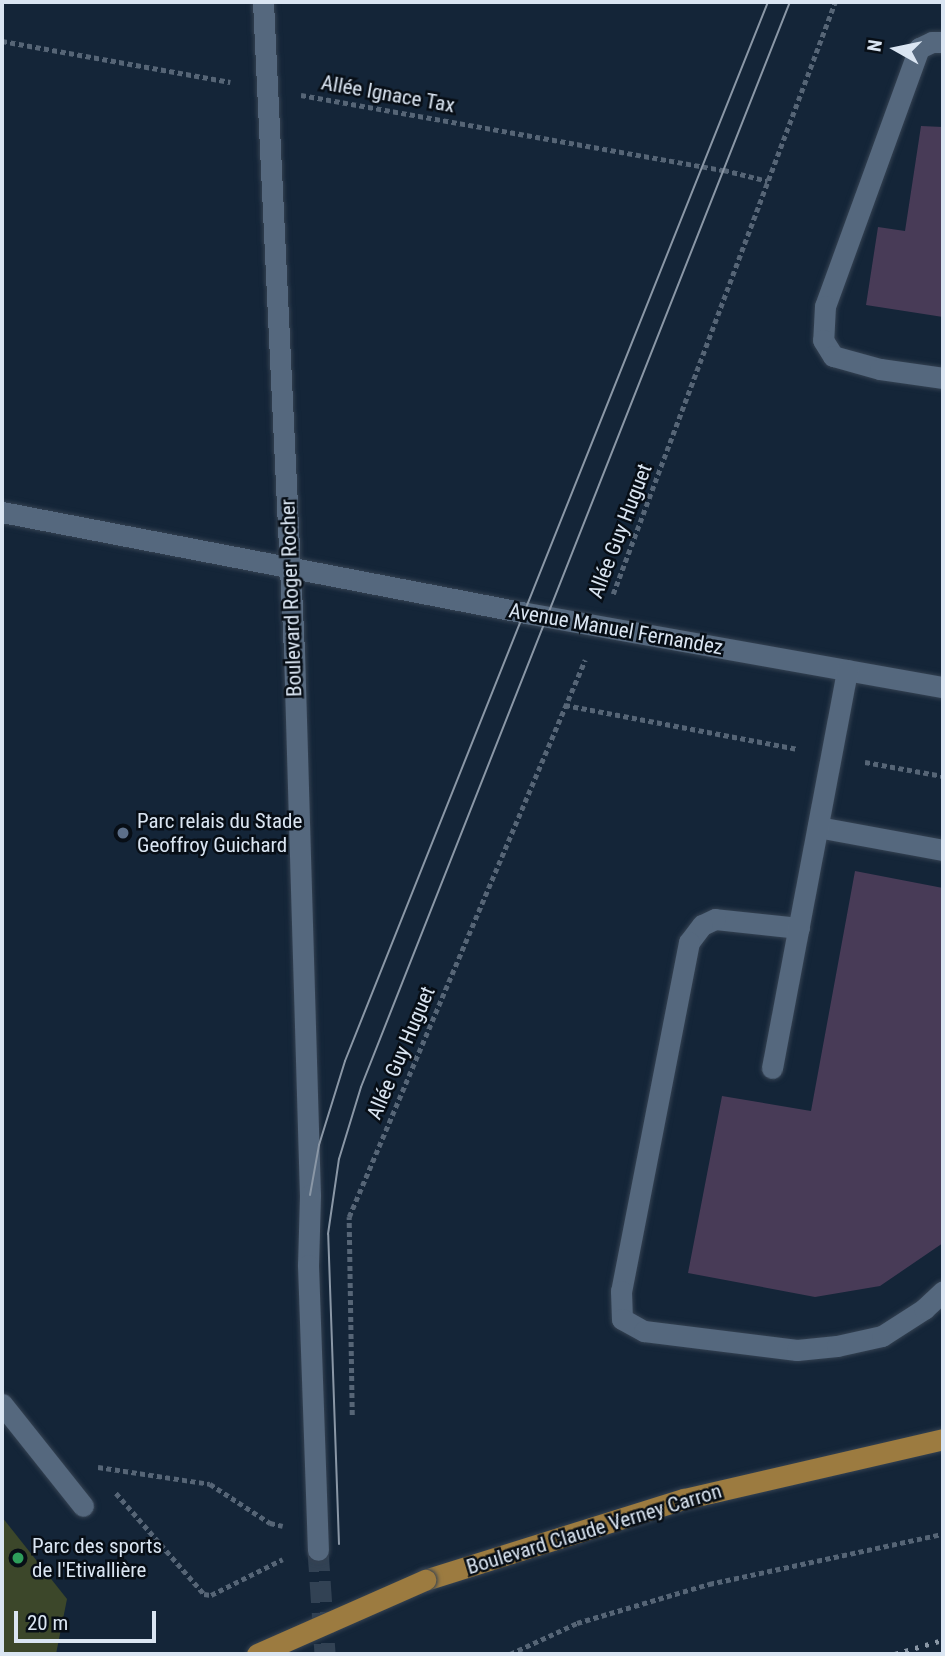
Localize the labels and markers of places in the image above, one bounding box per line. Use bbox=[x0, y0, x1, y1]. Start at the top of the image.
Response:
place label: Parc relais du Stade Geoffroy Guichard bbox=[137, 808, 302, 858]
marker: Parc relais du Stade Geoffroy Guichard bbox=[115, 825, 131, 841]
place label: Parc des sports de l'Etivallière bbox=[32, 1533, 162, 1583]
marker: Parc des sports de l'Etivallière bbox=[10, 1550, 26, 1566]

